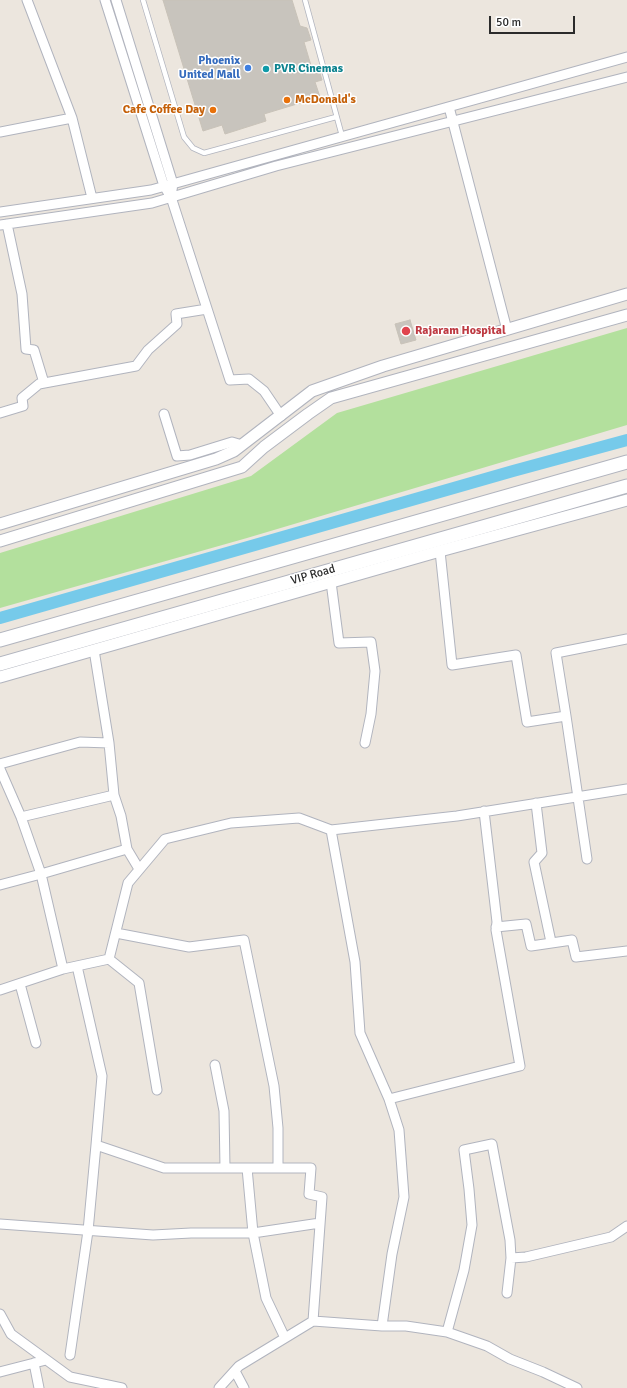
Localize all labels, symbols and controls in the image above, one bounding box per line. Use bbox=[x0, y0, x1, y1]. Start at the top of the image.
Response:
scale bar bbox=[491, 8, 577, 34]
text: 50 m bbox=[496, 15, 521, 30]
place label: Phoenix United Mall bbox=[179, 54, 240, 82]
place label: PVR Cinemas bbox=[274, 62, 343, 76]
marker: Phoenix United Mall bbox=[243, 63, 253, 73]
marker: PVR Cinemas bbox=[261, 64, 271, 74]
place label: McDonald's bbox=[295, 93, 356, 107]
marker: McDonald's bbox=[282, 95, 292, 105]
place label: Cafe Coffee Day bbox=[123, 103, 205, 117]
marker: Cafe Coffee Day bbox=[208, 105, 218, 115]
place label: Rajaram Hospital bbox=[415, 324, 506, 338]
marker: Rajaram Hospital bbox=[400, 325, 412, 337]
street label: VIP Road bbox=[289, 562, 337, 588]

